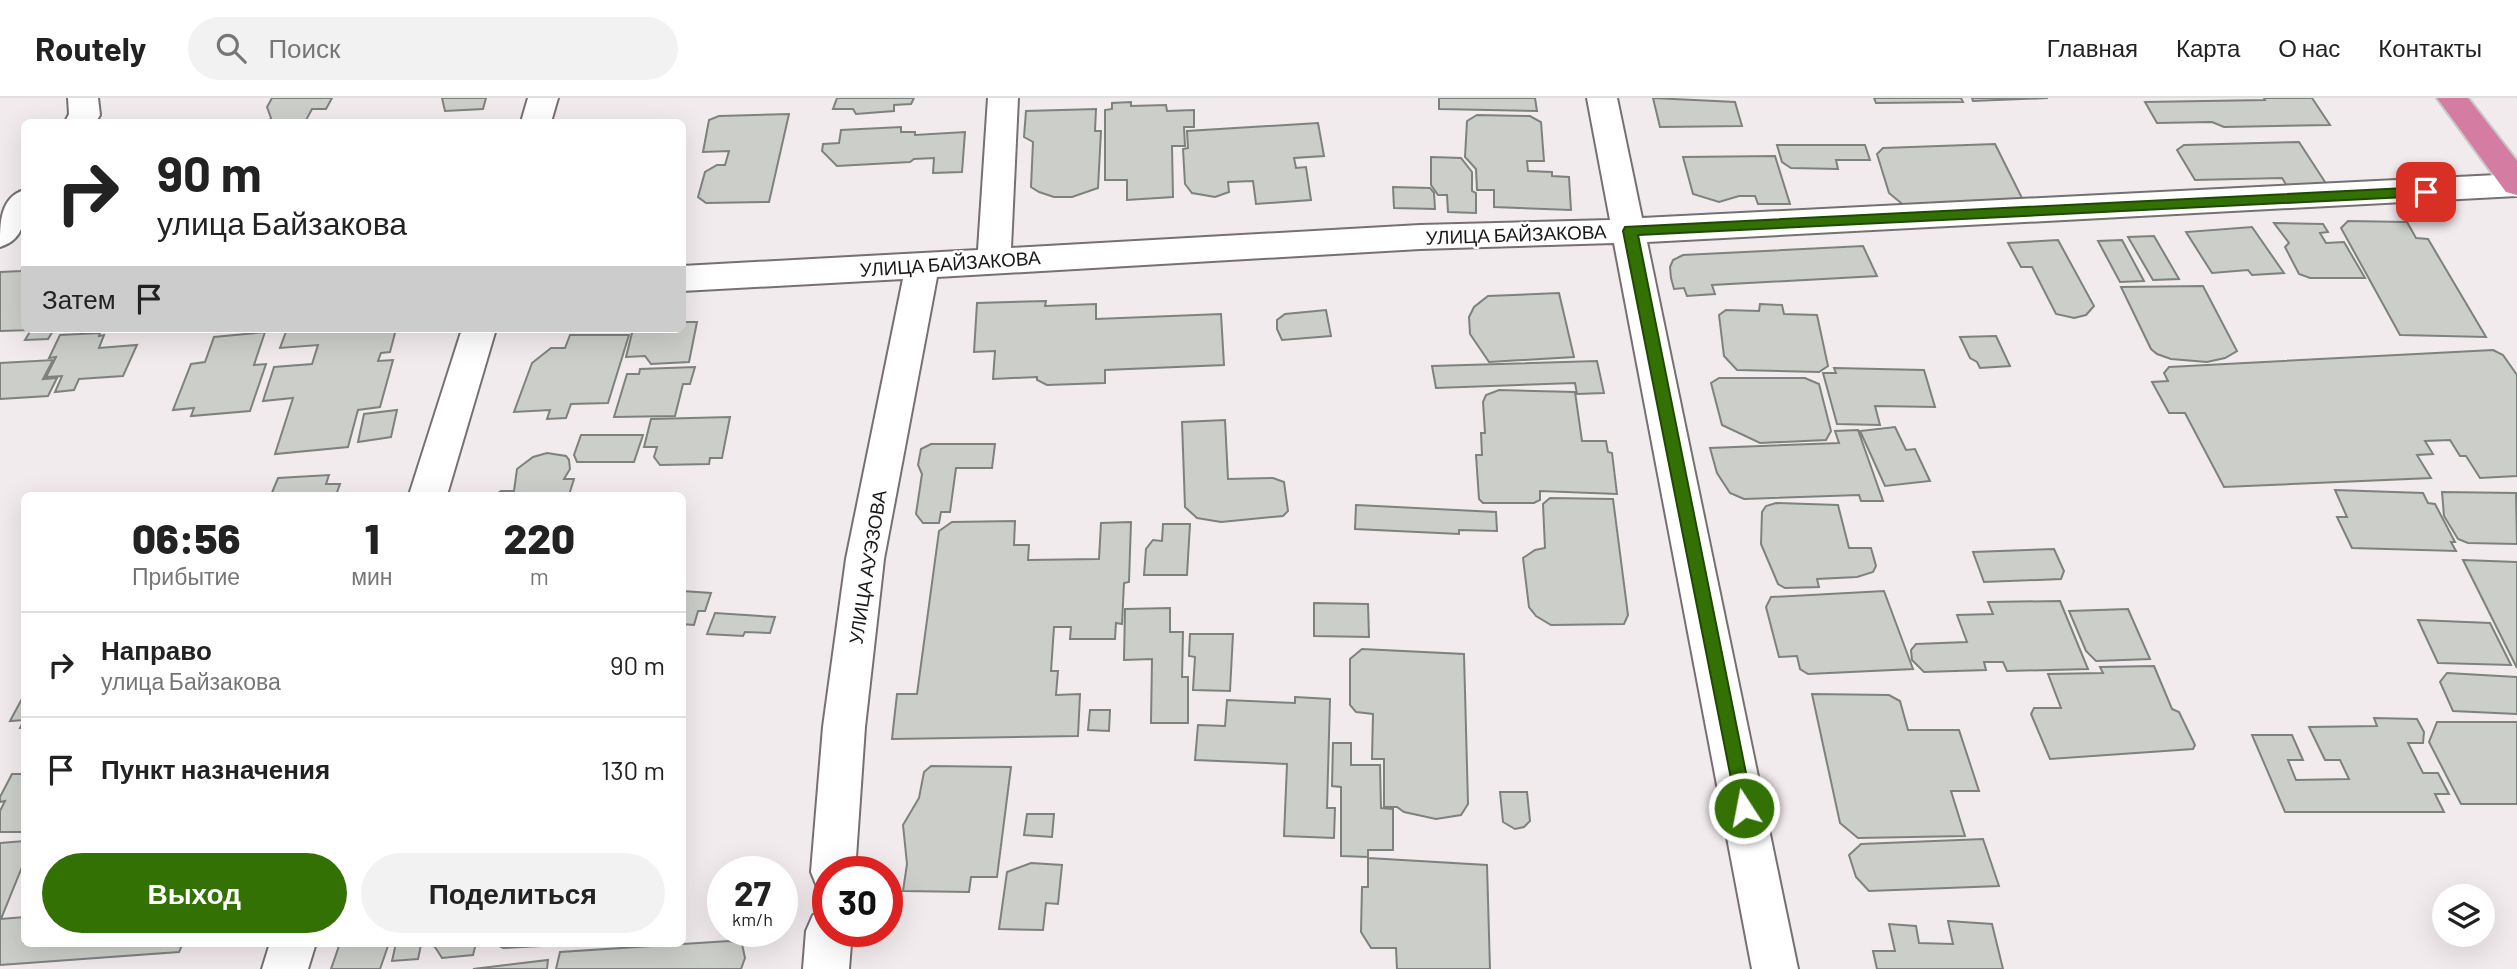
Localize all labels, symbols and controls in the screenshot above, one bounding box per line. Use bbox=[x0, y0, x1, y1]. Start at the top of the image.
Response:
search box bbox=[188, 17, 678, 80]
text: Routely bbox=[35, 28, 146, 68]
icon: search bbox=[212, 29, 250, 67]
text: Поиск bbox=[268, 32, 340, 63]
text: Главная bbox=[2047, 33, 2138, 62]
text: Карта bbox=[2176, 33, 2240, 62]
text: О нас bbox=[2278, 33, 2340, 62]
text: Контакты bbox=[2378, 33, 2482, 62]
text: 90 m bbox=[157, 143, 262, 202]
icon: right bbox=[42, 147, 133, 238]
pin bbox=[2396, 162, 2456, 222]
icon: arrive bbox=[2407, 173, 2445, 211]
text: улица Байзакова bbox=[157, 203, 407, 241]
street label: УЛИЦА БАЙЗАКОВА bbox=[1425, 219, 1607, 249]
street label: УЛИЦА БАЙЗАКОВА bbox=[859, 245, 1041, 281]
icon: arrive bbox=[130, 280, 168, 318]
text: Затем bbox=[42, 283, 116, 314]
street label: УЛИЦА АУЭЗОВА bbox=[843, 488, 891, 646]
text: 06:56 bbox=[132, 512, 240, 562]
text: 1 bbox=[364, 512, 379, 562]
text: 220 bbox=[503, 512, 575, 562]
text: Прибытие bbox=[132, 562, 240, 590]
text: мин bbox=[351, 562, 393, 590]
text: m bbox=[530, 562, 549, 590]
text: Направо bbox=[101, 634, 212, 665]
icon: right bbox=[42, 646, 80, 684]
text: 90 m bbox=[610, 649, 665, 680]
text: улица Байзакова bbox=[101, 667, 281, 695]
icon: arrive bbox=[42, 751, 80, 789]
text: Пункт назначения bbox=[101, 753, 330, 784]
text: 130 m bbox=[601, 754, 665, 785]
position arrow bbox=[1707, 771, 1781, 845]
button: Выход bbox=[42, 853, 347, 933]
button: Поделиться bbox=[361, 853, 665, 933]
speed limit sign: 30 bbox=[812, 856, 903, 947]
text: 27 bbox=[734, 871, 771, 913]
map controls bbox=[2432, 884, 2495, 947]
button: layers bbox=[2432, 884, 2495, 947]
text: km/h bbox=[732, 908, 773, 930]

